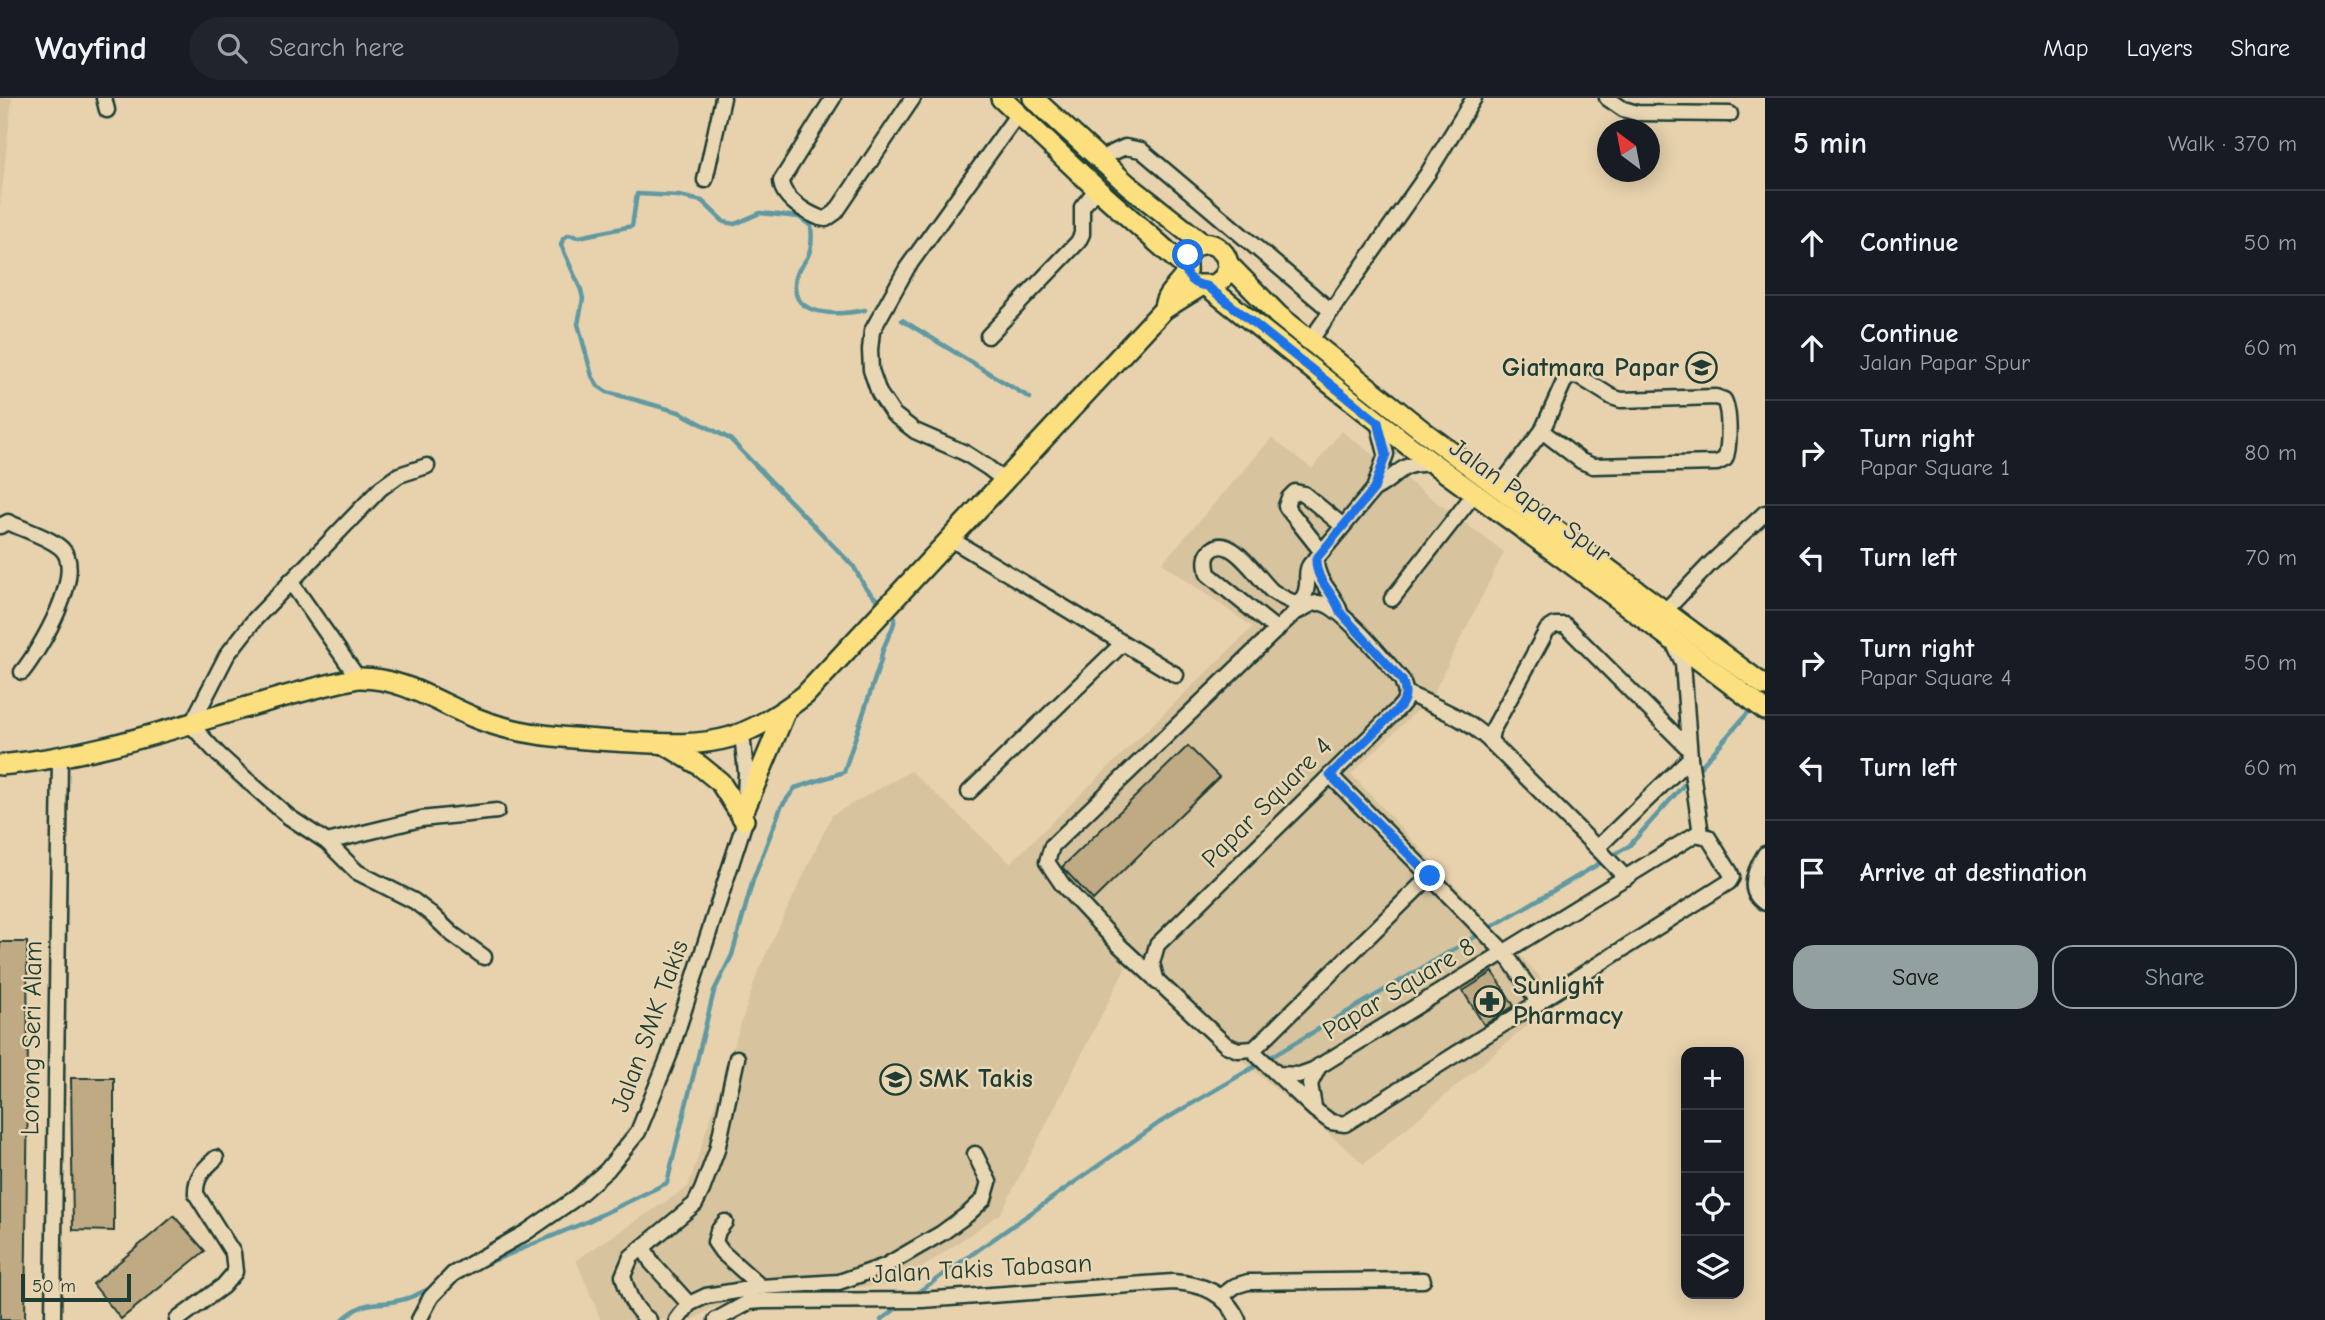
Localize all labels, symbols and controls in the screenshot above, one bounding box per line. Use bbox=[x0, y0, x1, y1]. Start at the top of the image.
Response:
search box bbox=[189, 17, 679, 80]
text: Wayfind bbox=[35, 29, 147, 67]
icon: search bbox=[213, 29, 251, 67]
text: Search here bbox=[269, 33, 404, 63]
text: Map bbox=[2043, 34, 2089, 62]
text: Layers bbox=[2127, 34, 2192, 62]
text: Share bbox=[2230, 34, 2290, 62]
north arrow bbox=[1597, 119, 1660, 182]
text: 5 min bbox=[1793, 126, 1867, 161]
text: Walk · 370 m bbox=[2168, 130, 2297, 157]
icon: ahead bbox=[1793, 224, 1831, 262]
text: Continue bbox=[1860, 228, 1958, 258]
text: 50 m bbox=[2244, 229, 2297, 256]
route start bbox=[1172, 239, 1203, 270]
text: Continue bbox=[1860, 319, 1958, 349]
icon: ahead bbox=[1793, 329, 1831, 367]
text: 60 m bbox=[2244, 334, 2297, 361]
text: Jalan Papar Spur bbox=[1860, 349, 2030, 376]
school or university icon: Giatmara Papar bbox=[1685, 351, 1719, 385]
place label: Giatmara Papar bbox=[1502, 353, 1680, 383]
text: Turn right bbox=[1860, 424, 1974, 454]
street label: Jalan Papar Spur bbox=[1443, 432, 1617, 570]
icon: right bbox=[1793, 434, 1831, 472]
text: 80 m bbox=[2244, 439, 2297, 466]
text: Papar Square 1 bbox=[1860, 454, 2010, 481]
icon: left bbox=[1793, 539, 1831, 577]
text: Turn left bbox=[1860, 543, 1957, 573]
text: 70 m bbox=[2245, 544, 2297, 571]
text: Turn right bbox=[1860, 634, 1974, 664]
icon: right bbox=[1793, 644, 1831, 682]
text: 50 m bbox=[2244, 649, 2297, 676]
text: Papar Square 4 bbox=[1860, 664, 2012, 691]
street label: Papar Square 4 bbox=[1196, 732, 1338, 874]
icon: left bbox=[1793, 749, 1831, 787]
text: Turn left bbox=[1860, 753, 1957, 783]
text: 60 m bbox=[2244, 754, 2297, 781]
icon: arrive bbox=[1793, 854, 1831, 892]
text: Arrive at destination bbox=[1860, 858, 2087, 888]
route end bbox=[1414, 860, 1445, 891]
street label: Papar Square 8 bbox=[1317, 932, 1481, 1046]
street label: Jalan SMK Takis bbox=[605, 936, 695, 1116]
street label: Lorong Seri Alam bbox=[15, 940, 49, 1136]
button: Save bbox=[1793, 945, 2038, 1009]
button: Share bbox=[2052, 945, 2297, 1009]
place label: Sunlight Pharmacy bbox=[1513, 971, 1623, 1031]
pharmacy icon: Sunlight Pharmacy bbox=[1473, 984, 1507, 1018]
map controls bbox=[1681, 1047, 1744, 1299]
button: + bbox=[1681, 1047, 1744, 1110]
school or university icon: SMK Takis bbox=[879, 1062, 913, 1096]
place label: SMK Takis bbox=[919, 1064, 1033, 1094]
button: − bbox=[1681, 1110, 1744, 1173]
button: locate bbox=[1681, 1173, 1744, 1236]
button: layers bbox=[1681, 1236, 1744, 1299]
street label: Jalan Takis Tabasan bbox=[871, 1248, 1093, 1290]
scale bar bbox=[21, 1271, 131, 1303]
text: 50 m bbox=[32, 1275, 76, 1297]

